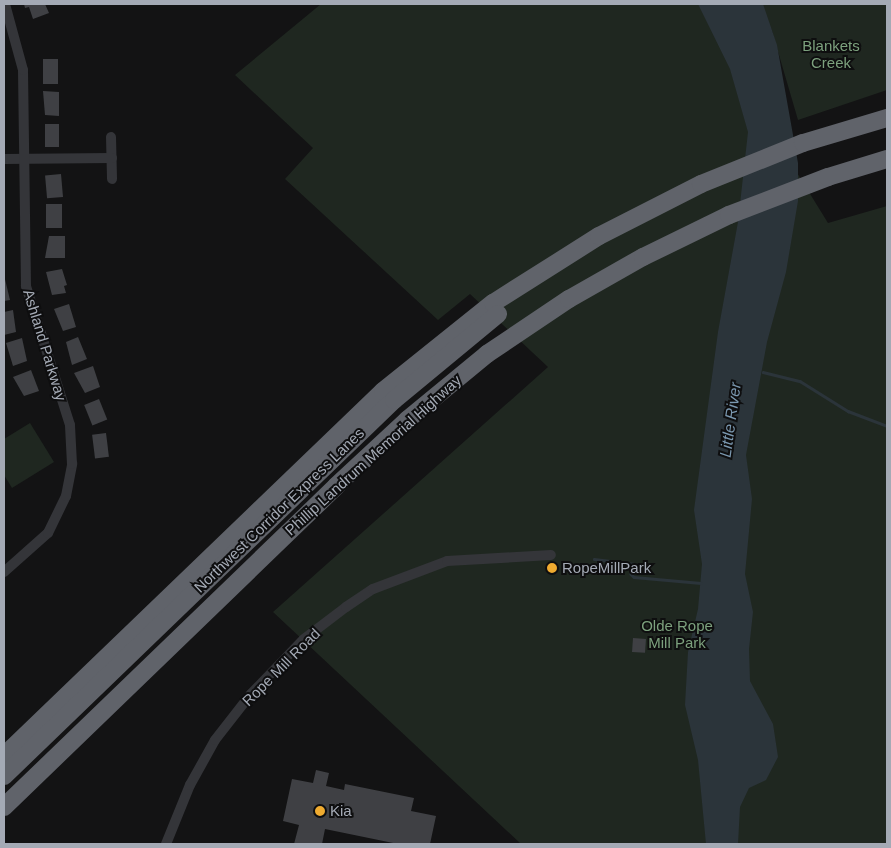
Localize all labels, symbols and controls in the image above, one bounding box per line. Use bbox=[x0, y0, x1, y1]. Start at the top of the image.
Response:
park label: Blankets Creek bbox=[802, 36, 860, 71]
street label: Ashland Parkway bbox=[19, 287, 71, 403]
street label: Phillip Landrum Memorial Highway bbox=[281, 371, 465, 539]
water label: Little River bbox=[716, 381, 746, 459]
street label: Northwest Corridor Express Lanes bbox=[190, 424, 368, 596]
place label: RopeMillPark bbox=[562, 559, 651, 577]
marker: RopeMillPark bbox=[546, 562, 558, 574]
park label: Olde Rope Mill Park bbox=[641, 616, 713, 651]
street label: Rope Mill Road bbox=[238, 624, 324, 710]
place label: Kia bbox=[330, 802, 352, 820]
marker: Kia bbox=[314, 805, 326, 817]

